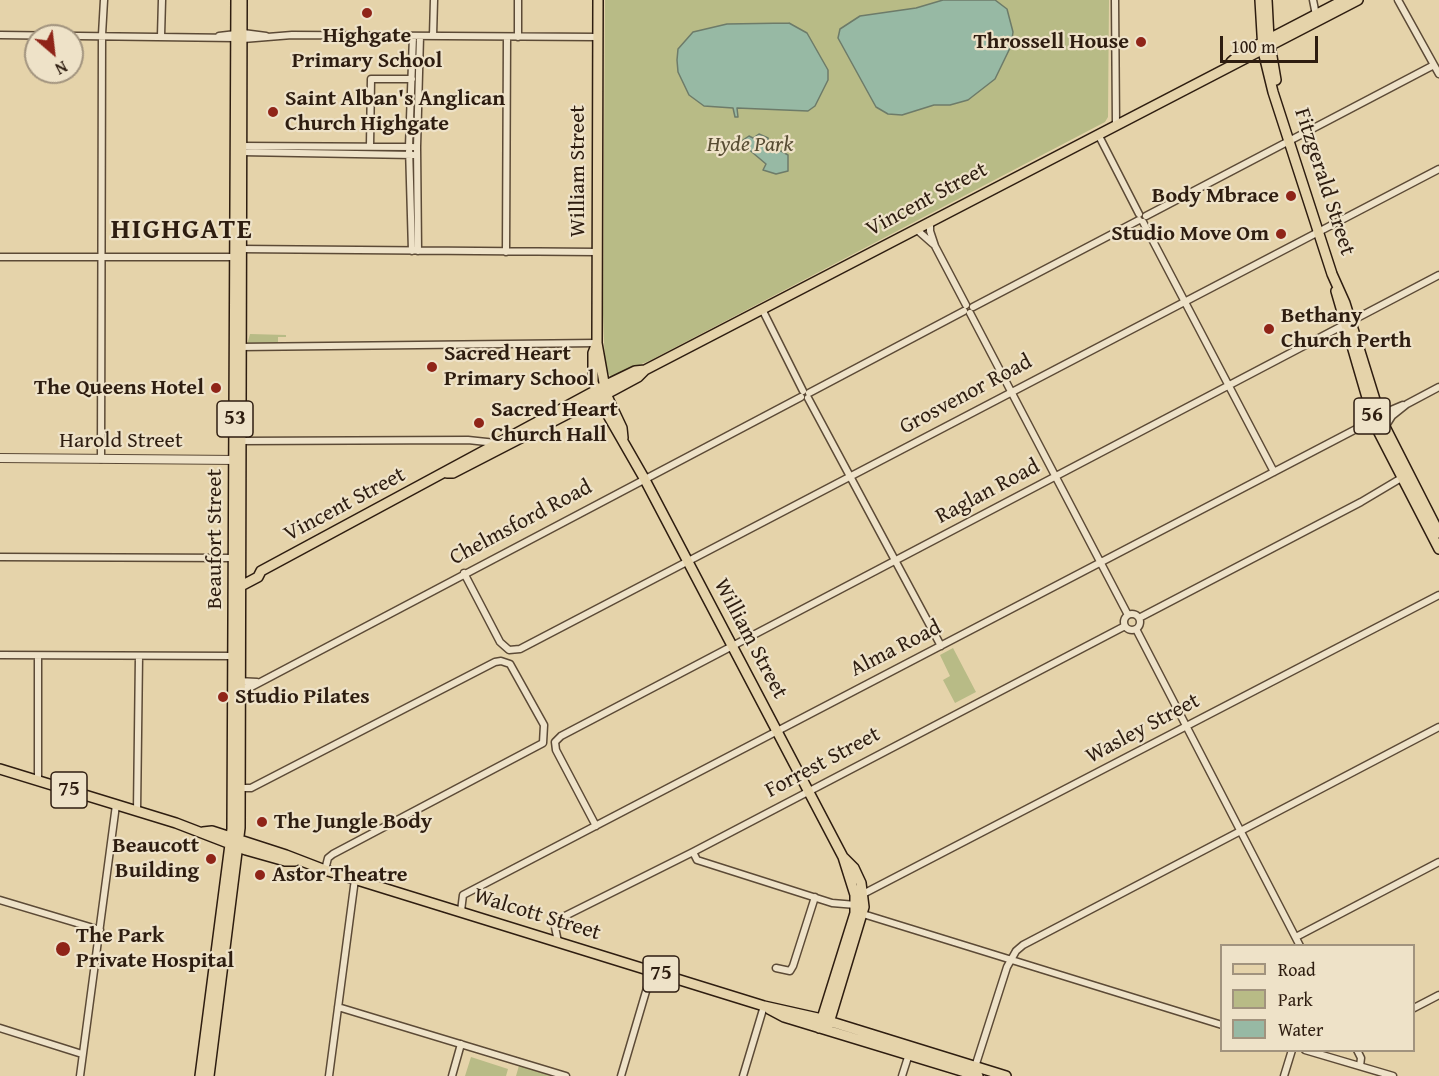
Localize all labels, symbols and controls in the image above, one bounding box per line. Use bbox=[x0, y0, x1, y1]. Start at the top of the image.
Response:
marker: Highgate Primary School bbox=[360, 6, 374, 20]
place label: Highgate Primary School bbox=[292, 23, 442, 74]
north arrow bbox=[24, 24, 84, 84]
scale bar bbox=[1223, 24, 1320, 62]
place label: Throssell House bbox=[974, 29, 1129, 55]
text: 100 m bbox=[1231, 33, 1276, 60]
marker: Throssell House bbox=[1134, 35, 1148, 49]
text: N bbox=[51, 55, 72, 81]
place label: Saint Alban's Anglican Church Highgate bbox=[285, 86, 505, 138]
marker: Saint Alban's Anglican Church Highgate bbox=[266, 105, 280, 119]
street label: William Street bbox=[565, 105, 591, 237]
street label: Fitzgerald Street bbox=[1288, 105, 1360, 259]
park label: Hyde Park bbox=[707, 132, 793, 158]
street label: Vincent Street bbox=[862, 157, 992, 243]
place label: Body Mbrace bbox=[1152, 183, 1279, 209]
marker: Body Mbrace bbox=[1284, 189, 1298, 203]
district label: HIGHGATE bbox=[111, 214, 253, 248]
place label: Studio Move Om bbox=[1111, 221, 1269, 247]
marker: Studio Move Om bbox=[1274, 227, 1288, 241]
place label: Bethany Church Perth bbox=[1281, 303, 1412, 354]
marker: Bethany Church Perth bbox=[1262, 322, 1276, 336]
place label: Sacred Heart Primary School bbox=[444, 341, 595, 392]
street label: Grosvenor Road bbox=[895, 349, 1037, 441]
marker: Sacred Heart Primary School bbox=[425, 360, 439, 374]
place label: The Queens Hotel bbox=[34, 375, 204, 401]
marker: The Queens Hotel bbox=[209, 381, 223, 395]
place label: Sacred Heart Church Hall bbox=[491, 397, 618, 448]
road number: 56 bbox=[1354, 398, 1390, 434]
road number: 53 bbox=[217, 401, 253, 437]
marker: Sacred Heart Church Hall bbox=[472, 416, 486, 430]
street label: Harold Street bbox=[59, 428, 183, 454]
street label: Raglan Road bbox=[932, 454, 1044, 530]
street label: Vincent Street bbox=[280, 462, 410, 548]
street label: Beaufort Street bbox=[202, 469, 228, 609]
street label: Chelmsford Road bbox=[445, 474, 597, 572]
street label: William Street bbox=[707, 574, 793, 704]
street label: Alma Road bbox=[846, 615, 946, 683]
place label: Studio Pilates bbox=[235, 684, 370, 710]
street label: Wasley Street bbox=[1082, 688, 1204, 770]
marker: Studio Pilates bbox=[216, 690, 230, 704]
street label: Forrest Street bbox=[761, 722, 885, 804]
road number: 75 bbox=[51, 772, 87, 808]
place label: The Jungle Body bbox=[274, 809, 432, 835]
marker: The Jungle Body bbox=[255, 815, 269, 829]
place label: Beaucott Building bbox=[112, 833, 199, 884]
marker: Beaucott Building bbox=[204, 852, 218, 866]
place label: Astor Theatre bbox=[272, 862, 407, 888]
marker: Astor Theatre bbox=[253, 868, 267, 882]
street label: Walcott Street bbox=[470, 883, 604, 947]
place label: The Park Private Hospital bbox=[76, 923, 234, 974]
marker: The Park Private Hospital bbox=[54, 940, 72, 958]
legend bbox=[1220, 944, 1415, 1052]
road number: 75 bbox=[643, 956, 679, 992]
text: Road bbox=[1278, 956, 1316, 983]
text: Park bbox=[1278, 986, 1313, 1013]
text: Water bbox=[1278, 1016, 1323, 1043]

